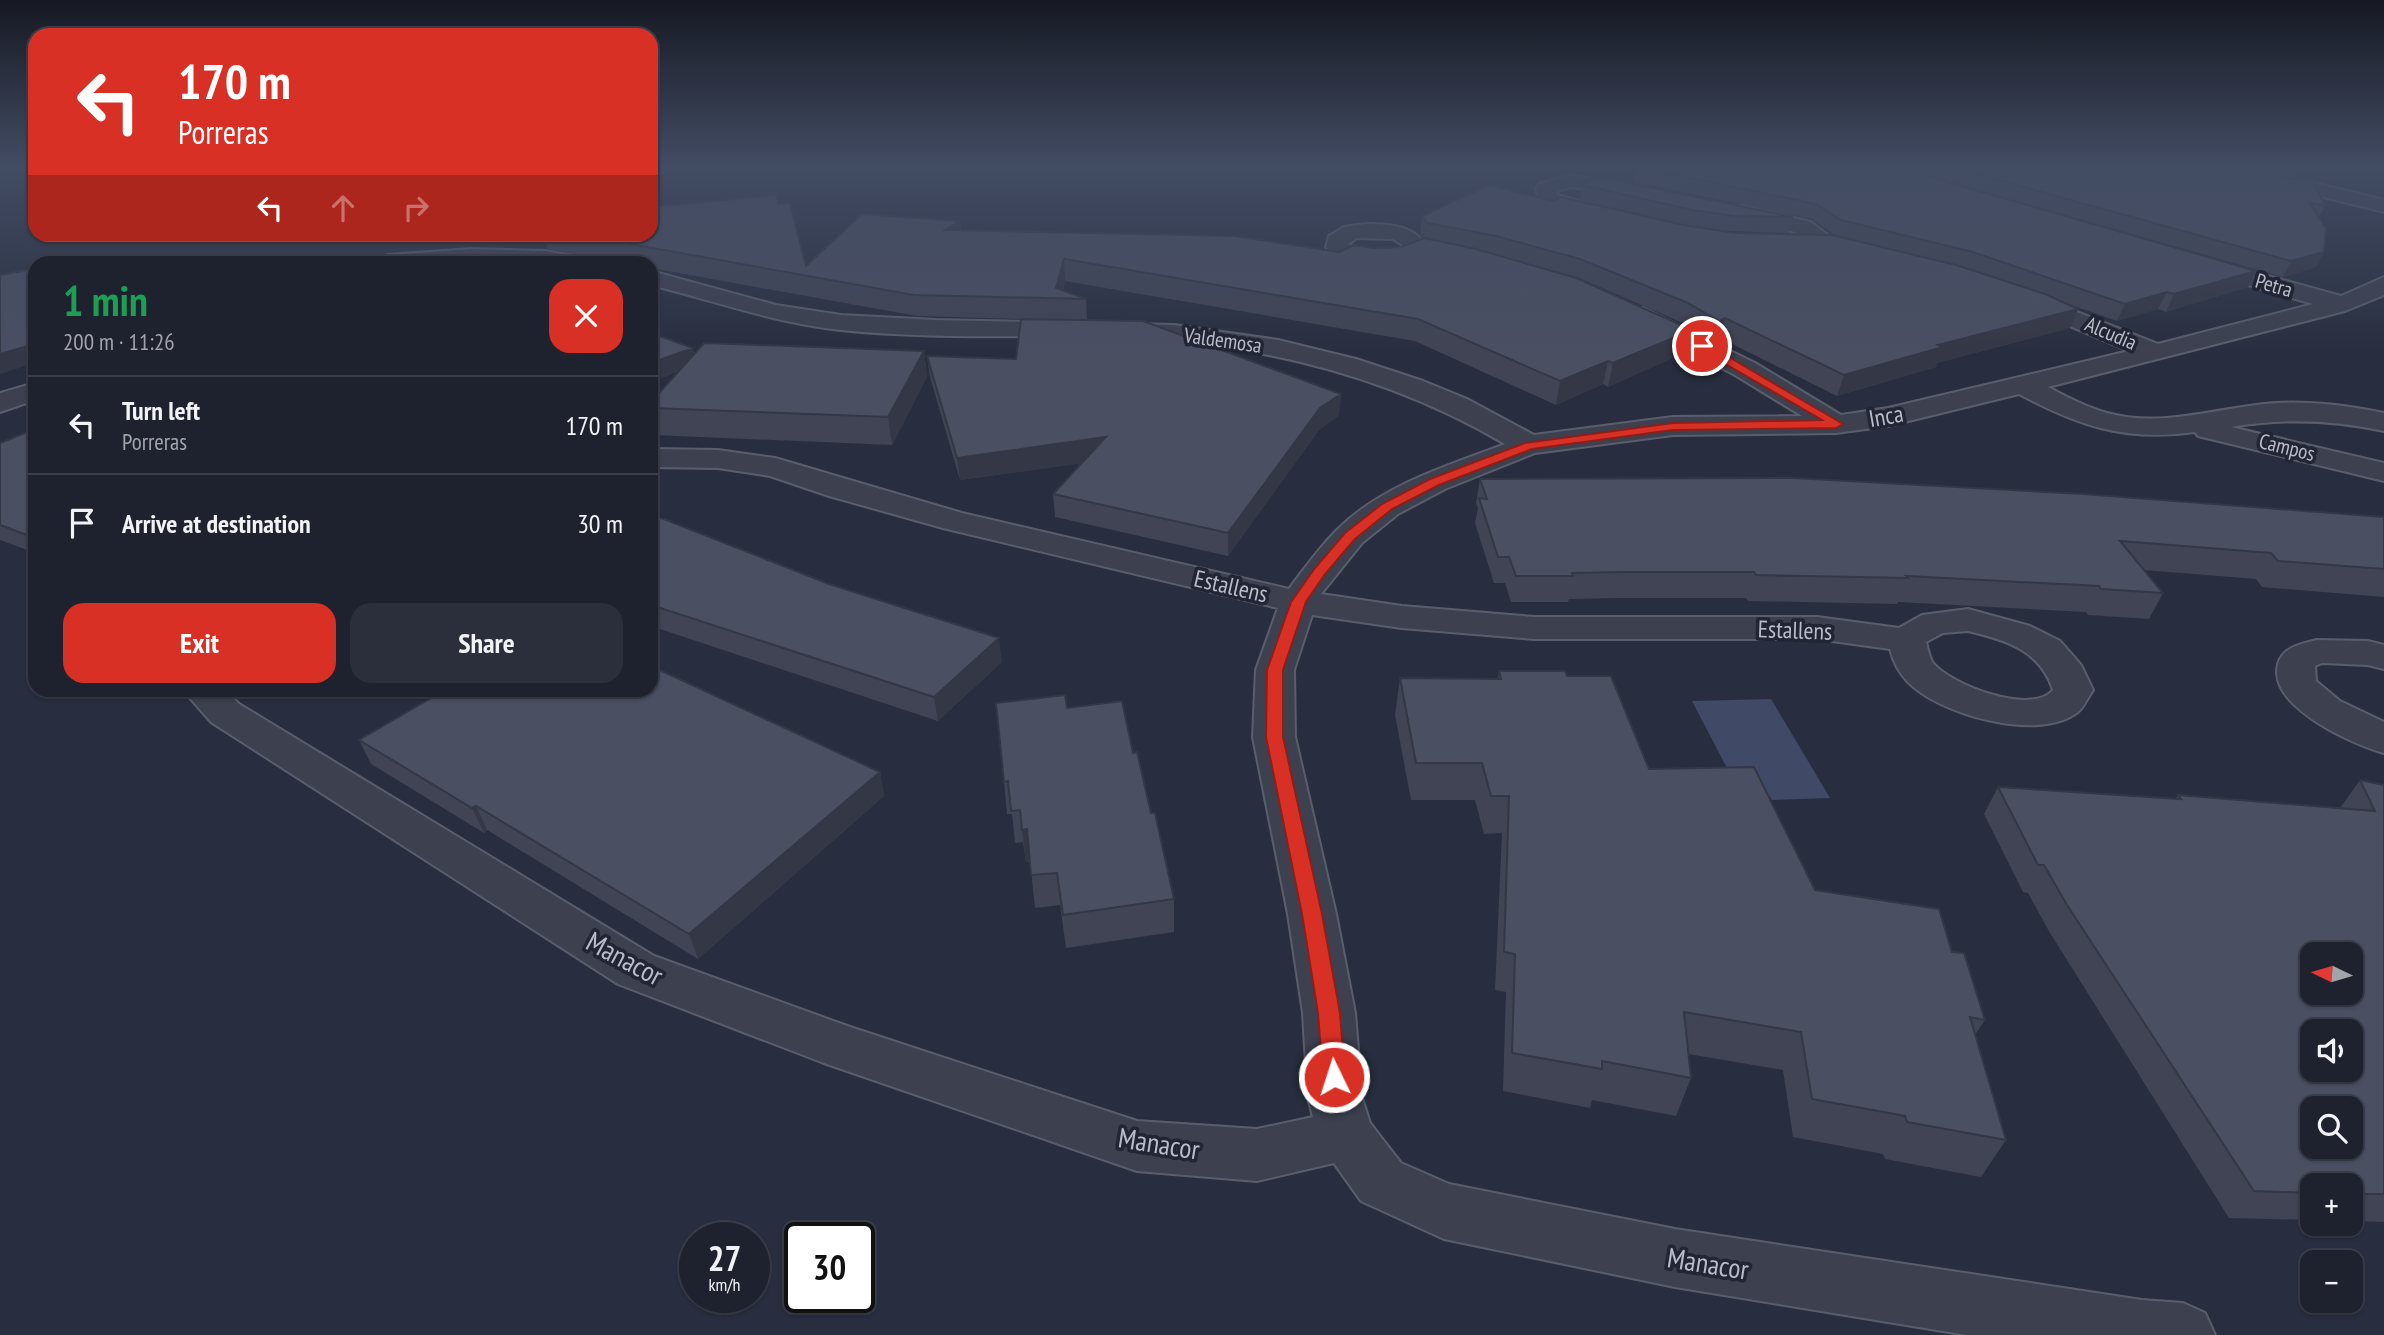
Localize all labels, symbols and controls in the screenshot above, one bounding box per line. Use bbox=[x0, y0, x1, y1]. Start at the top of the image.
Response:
text: 170 m bbox=[178, 49, 291, 113]
icon: left bbox=[63, 56, 154, 147]
text: Porreras bbox=[178, 111, 268, 153]
icon: left bbox=[251, 189, 289, 227]
icon: ahead bbox=[324, 189, 362, 227]
icon: right bbox=[397, 189, 435, 227]
street label: Petra bbox=[2252, 267, 2296, 303]
text: 1 min bbox=[63, 273, 148, 328]
button: close bbox=[549, 279, 623, 353]
street label: Alcudia bbox=[2081, 310, 2141, 356]
pin bbox=[1672, 316, 1732, 376]
street label: Valdemosa bbox=[1181, 321, 1264, 359]
text: 200 m · 11:26 bbox=[63, 327, 175, 356]
icon: arrive bbox=[1683, 327, 1721, 365]
text: Turn left bbox=[122, 394, 200, 427]
street label: Inca bbox=[1866, 398, 1906, 434]
icon: left bbox=[63, 406, 101, 444]
text: 170 m bbox=[565, 409, 623, 442]
text: Porreras bbox=[122, 427, 187, 456]
street label: Campos bbox=[2256, 427, 2318, 467]
icon: arrive bbox=[63, 504, 101, 542]
text: Arrive at destination bbox=[122, 507, 311, 540]
text: 30 m bbox=[577, 507, 623, 540]
street label: Estallens bbox=[1191, 563, 1271, 609]
button: Exit bbox=[63, 603, 336, 683]
button: Share bbox=[350, 603, 623, 683]
street label: Estallens bbox=[1757, 613, 1833, 647]
street label: Manacor bbox=[580, 922, 670, 994]
north arrow bbox=[2300, 942, 2362, 1004]
map controls bbox=[2300, 942, 2363, 1313]
button: sound bbox=[2300, 1019, 2363, 1082]
position arrow bbox=[1297, 1040, 1371, 1114]
button: search bbox=[2300, 1096, 2363, 1159]
street label: Manacor bbox=[1116, 1118, 1203, 1168]
button: + bbox=[2300, 1173, 2363, 1236]
speed limit sign: 30 bbox=[784, 1222, 875, 1313]
text: 27 bbox=[708, 1235, 741, 1281]
street label: Manacor bbox=[1665, 1238, 1752, 1288]
button: − bbox=[2300, 1250, 2363, 1313]
text: km/h bbox=[709, 1273, 740, 1296]

